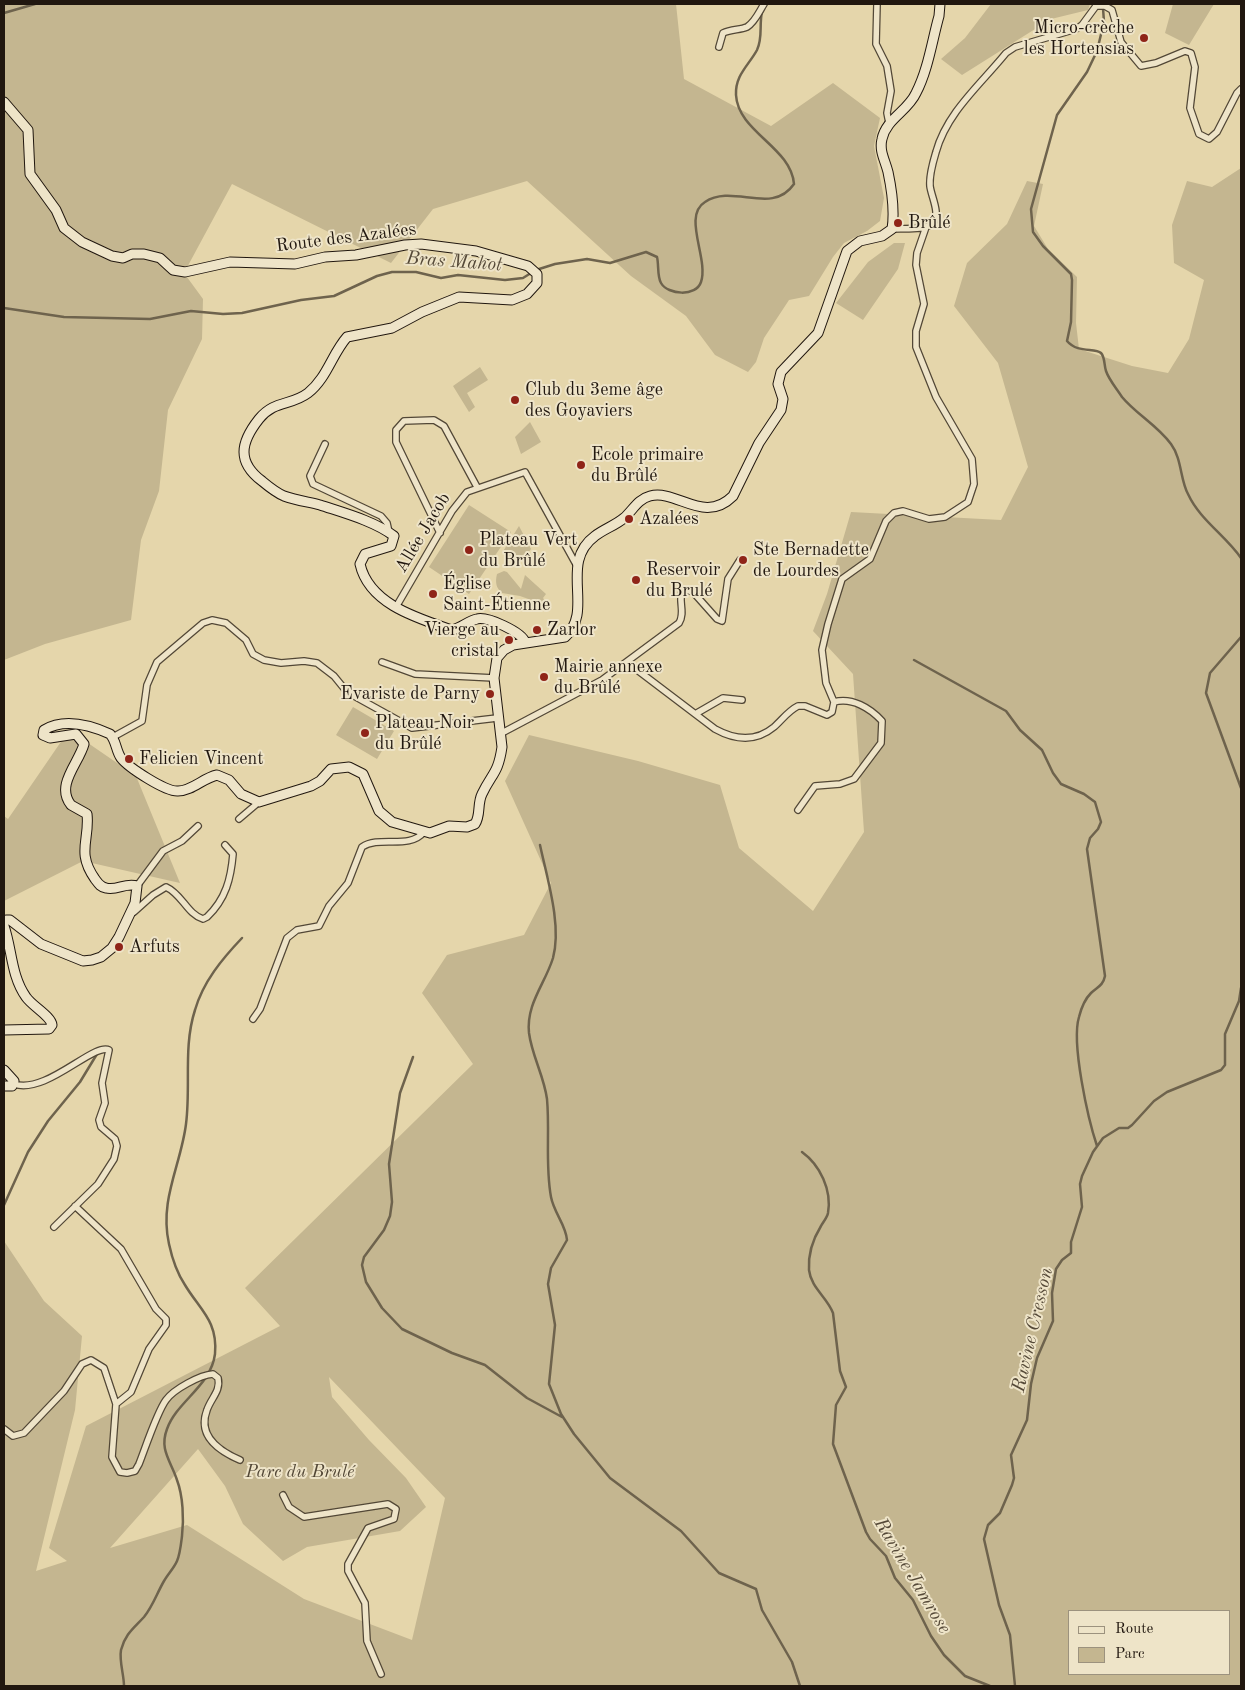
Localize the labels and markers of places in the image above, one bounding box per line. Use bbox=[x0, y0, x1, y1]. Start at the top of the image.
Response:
place label: Micro-crèche les Hortensias bbox=[1024, 17, 1134, 59]
marker: Micro-crèche les Hortensias bbox=[1138, 32, 1150, 44]
place label: Brûlé bbox=[908, 212, 951, 234]
marker: Brûlé bbox=[892, 217, 904, 229]
place label: Club du 3eme âge des Goyaviers bbox=[525, 379, 663, 422]
marker: Club du 3eme âge des Goyaviers bbox=[509, 394, 521, 406]
place label: Ecole primaire du Brûlé bbox=[591, 444, 704, 486]
marker: Ecole primaire du Brûlé bbox=[575, 459, 587, 471]
place label: Azalées bbox=[639, 508, 699, 530]
marker: Azalées bbox=[623, 513, 635, 525]
place label: Plateau Vert du Brûlé bbox=[479, 529, 577, 572]
place label: Ste Bernadette de Lourdes bbox=[753, 539, 869, 582]
marker: Plateau Vert du Brûlé bbox=[463, 544, 475, 556]
marker: Ste Bernadette de Lourdes bbox=[737, 554, 749, 566]
place label: Reservoir du Brulé bbox=[646, 559, 720, 602]
place label: Église Saint-Étienne bbox=[443, 573, 550, 616]
marker: Reservoir du Brulé bbox=[630, 574, 642, 586]
marker: Église Saint-Étienne bbox=[427, 588, 439, 600]
place label: Vierge au cristal bbox=[424, 619, 499, 662]
place label: Zarlor bbox=[547, 619, 596, 641]
marker: Zarlor bbox=[531, 624, 543, 636]
marker: Vierge au cristal bbox=[503, 634, 515, 646]
place label: Mairie annexe du Brûlé bbox=[554, 656, 662, 699]
marker: Mairie annexe du Brûlé bbox=[538, 671, 550, 683]
place label: Evariste de Parny bbox=[340, 683, 480, 705]
marker: Evariste de Parny bbox=[484, 688, 496, 700]
place label: Plateau Noir du Brûlé bbox=[375, 712, 474, 754]
marker: Plateau Noir du Brûlé bbox=[359, 727, 371, 739]
place label: Felicien Vincent bbox=[139, 748, 263, 770]
marker: Felicien Vincent bbox=[123, 753, 135, 765]
place label: Arfuts bbox=[129, 936, 180, 958]
marker: Arfuts bbox=[113, 941, 125, 953]

